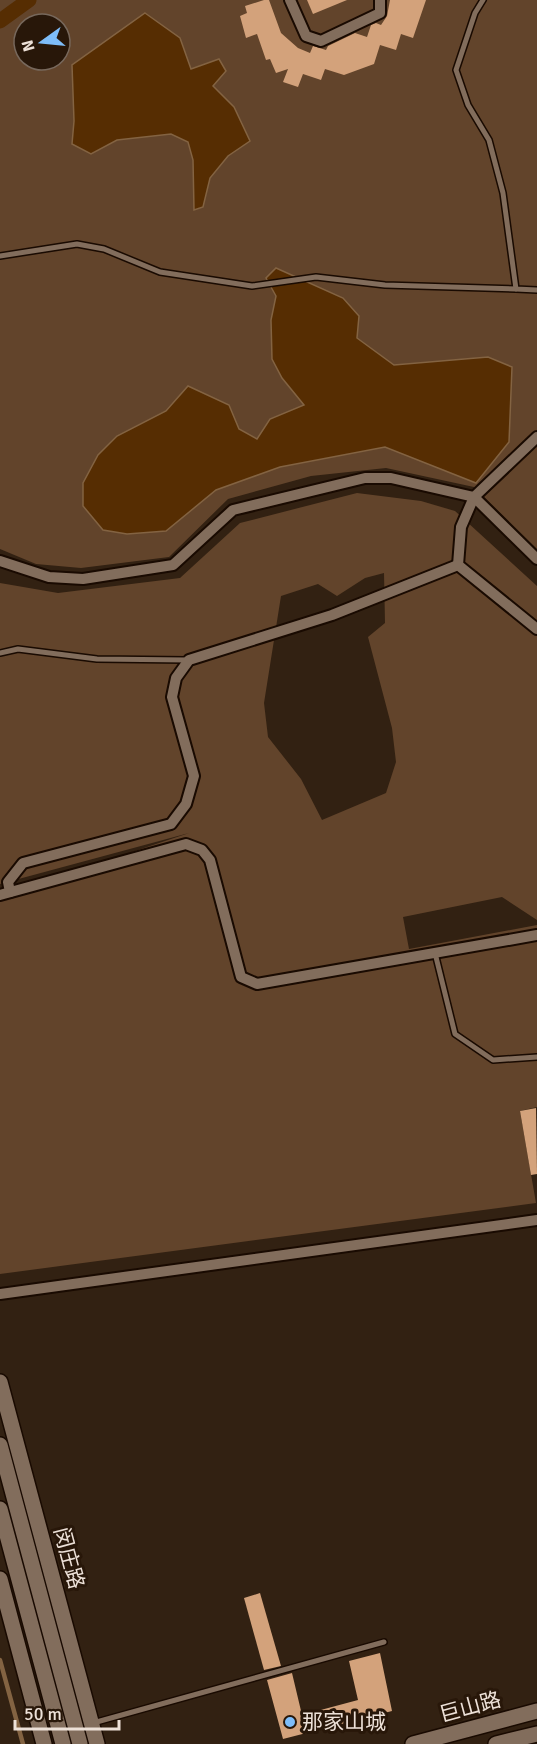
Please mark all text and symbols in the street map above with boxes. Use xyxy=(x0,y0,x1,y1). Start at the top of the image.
north arrow xyxy=(12,12,72,72)
text: N xyxy=(17,38,40,54)
street label: 闵庄路 xyxy=(48,1524,90,1592)
street label: 巨山路 xyxy=(436,1686,504,1728)
scale bar xyxy=(15,1693,118,1731)
text: 50 m xyxy=(24,1703,62,1725)
place label: 那家山城 xyxy=(302,1709,386,1735)
marker: 那家山城 xyxy=(283,1715,297,1729)

